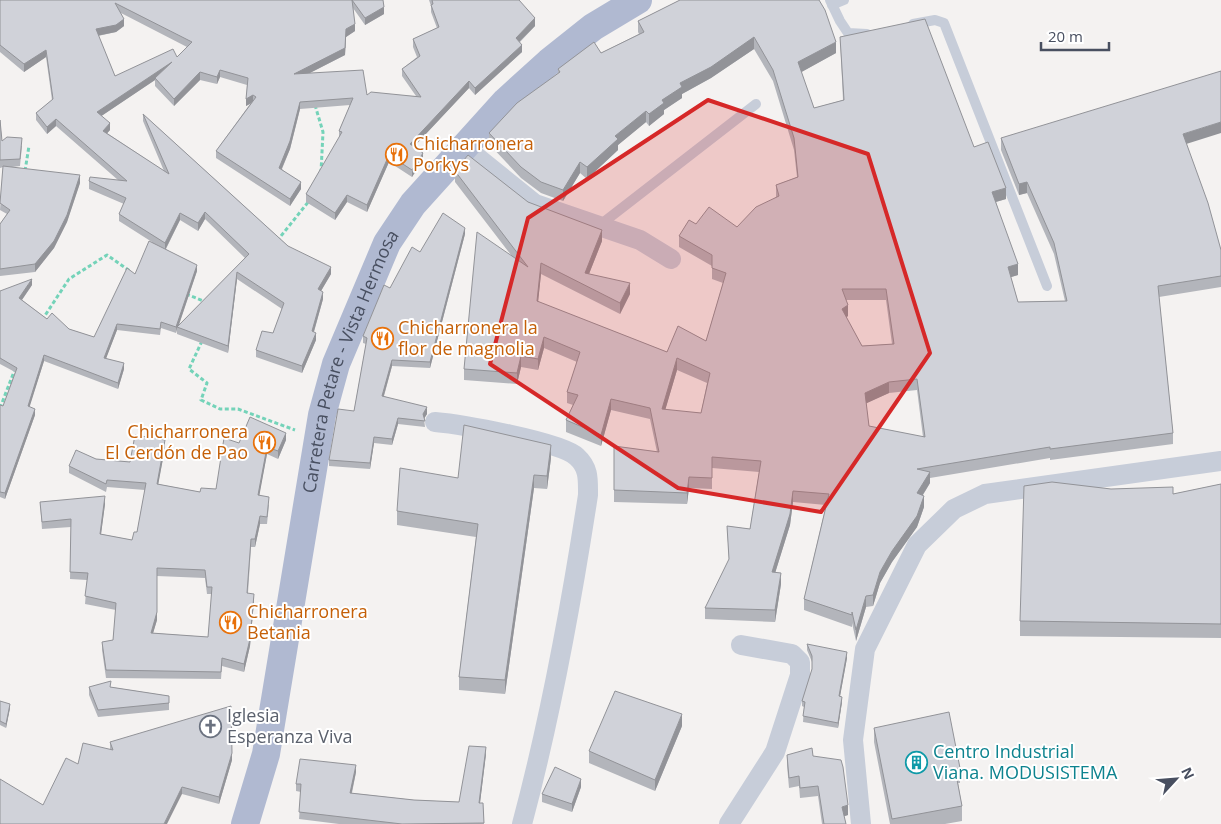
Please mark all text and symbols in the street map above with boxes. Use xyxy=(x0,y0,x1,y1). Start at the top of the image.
scale bar xyxy=(1041,20,1108,52)
text: 20 m xyxy=(1048,26,1083,46)
place label: Chicharronera Porkys xyxy=(413,131,534,176)
restaurant icon: Chicharronera Porkys xyxy=(385,142,409,166)
street label: Carretera Petare - Vista Hermosa xyxy=(296,225,404,495)
place label: Chicharronera la flor de magnolia xyxy=(398,315,538,360)
restaurant icon: Chicharronera la flor de magnolia xyxy=(370,326,394,350)
place label: Chicharronera El Cerdón de Pao xyxy=(105,419,248,464)
restaurant icon: Chicharronera El Cerdón de Pao xyxy=(252,430,276,454)
place label: Chicharronera Betania xyxy=(247,599,368,644)
restaurant icon: Chicharronera Betania xyxy=(219,610,243,634)
place label: Iglesia Esperanza Viva xyxy=(227,703,352,748)
church icon: Iglesia Esperanza Viva xyxy=(199,714,223,738)
place label: Centro Industrial Viana. MODUSISTEMA xyxy=(933,739,1118,784)
building icon: Centro Industrial Viana. MODUSISTEMA xyxy=(905,750,929,774)
north arrow xyxy=(1151,754,1201,804)
text: N xyxy=(1177,764,1199,782)

